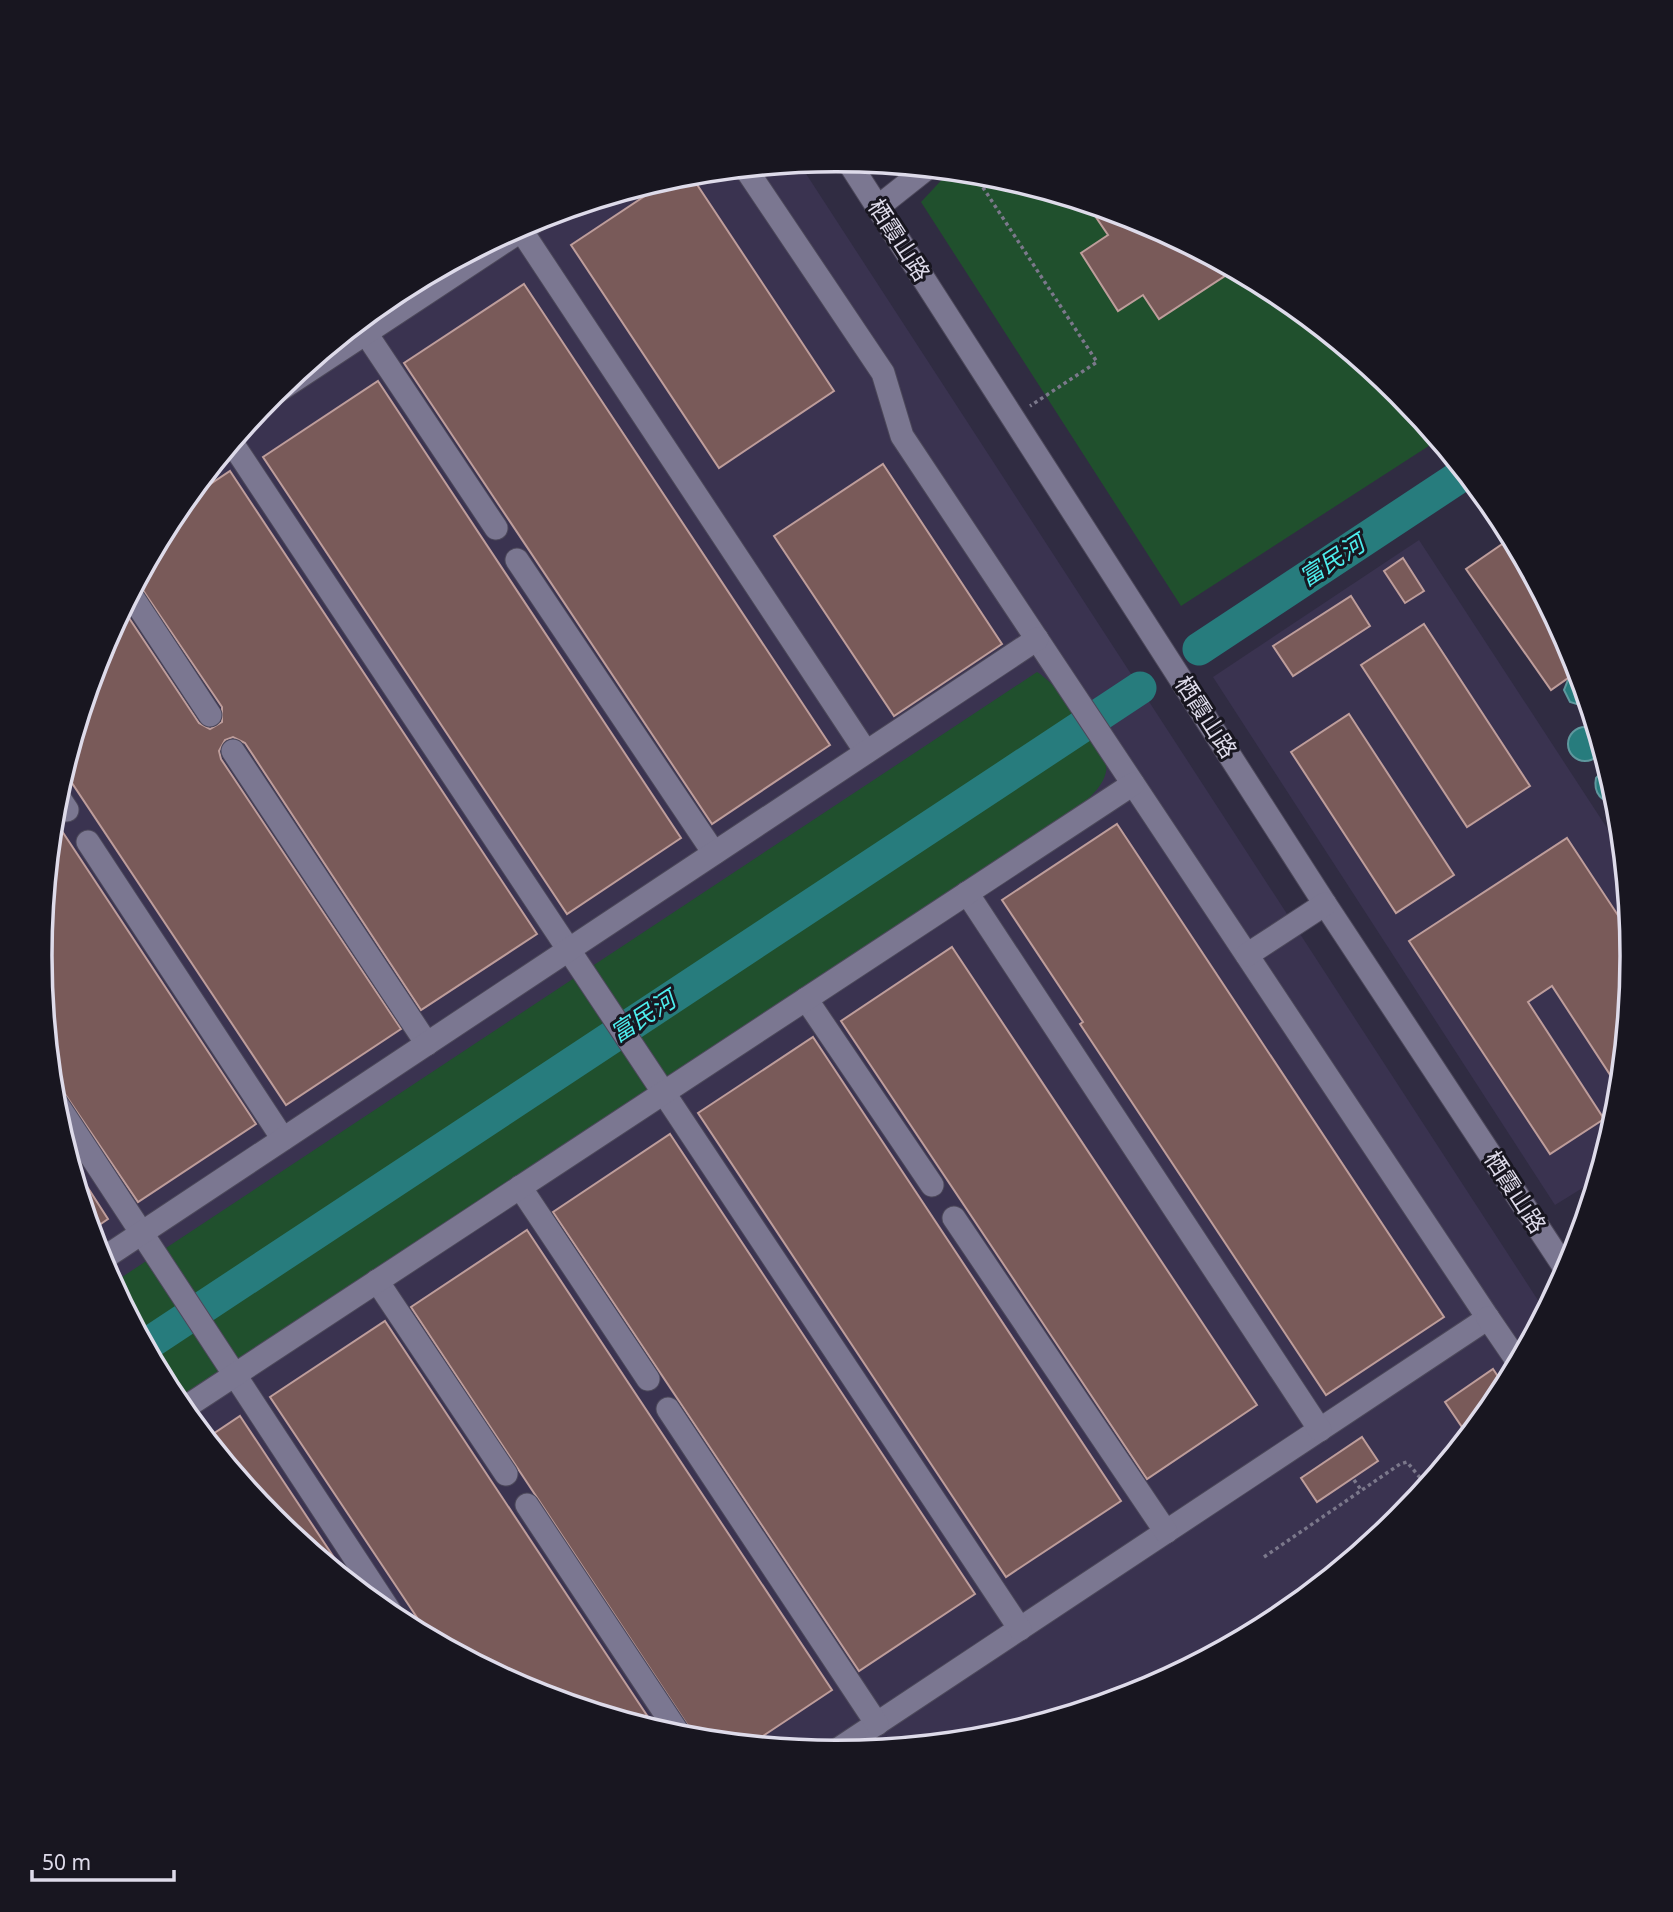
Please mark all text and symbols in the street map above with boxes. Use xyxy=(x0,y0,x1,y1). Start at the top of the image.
street label: 栖霞山路 xyxy=(861,192,938,287)
water label: 富民河 xyxy=(1292,524,1374,593)
street label: 栖霞山路 xyxy=(1168,669,1245,764)
water label: 富民河 xyxy=(603,980,685,1049)
street label: 栖霞山路 xyxy=(1477,1144,1554,1239)
scale bar xyxy=(32,1839,173,1883)
text: 50 m xyxy=(42,1848,91,1876)

